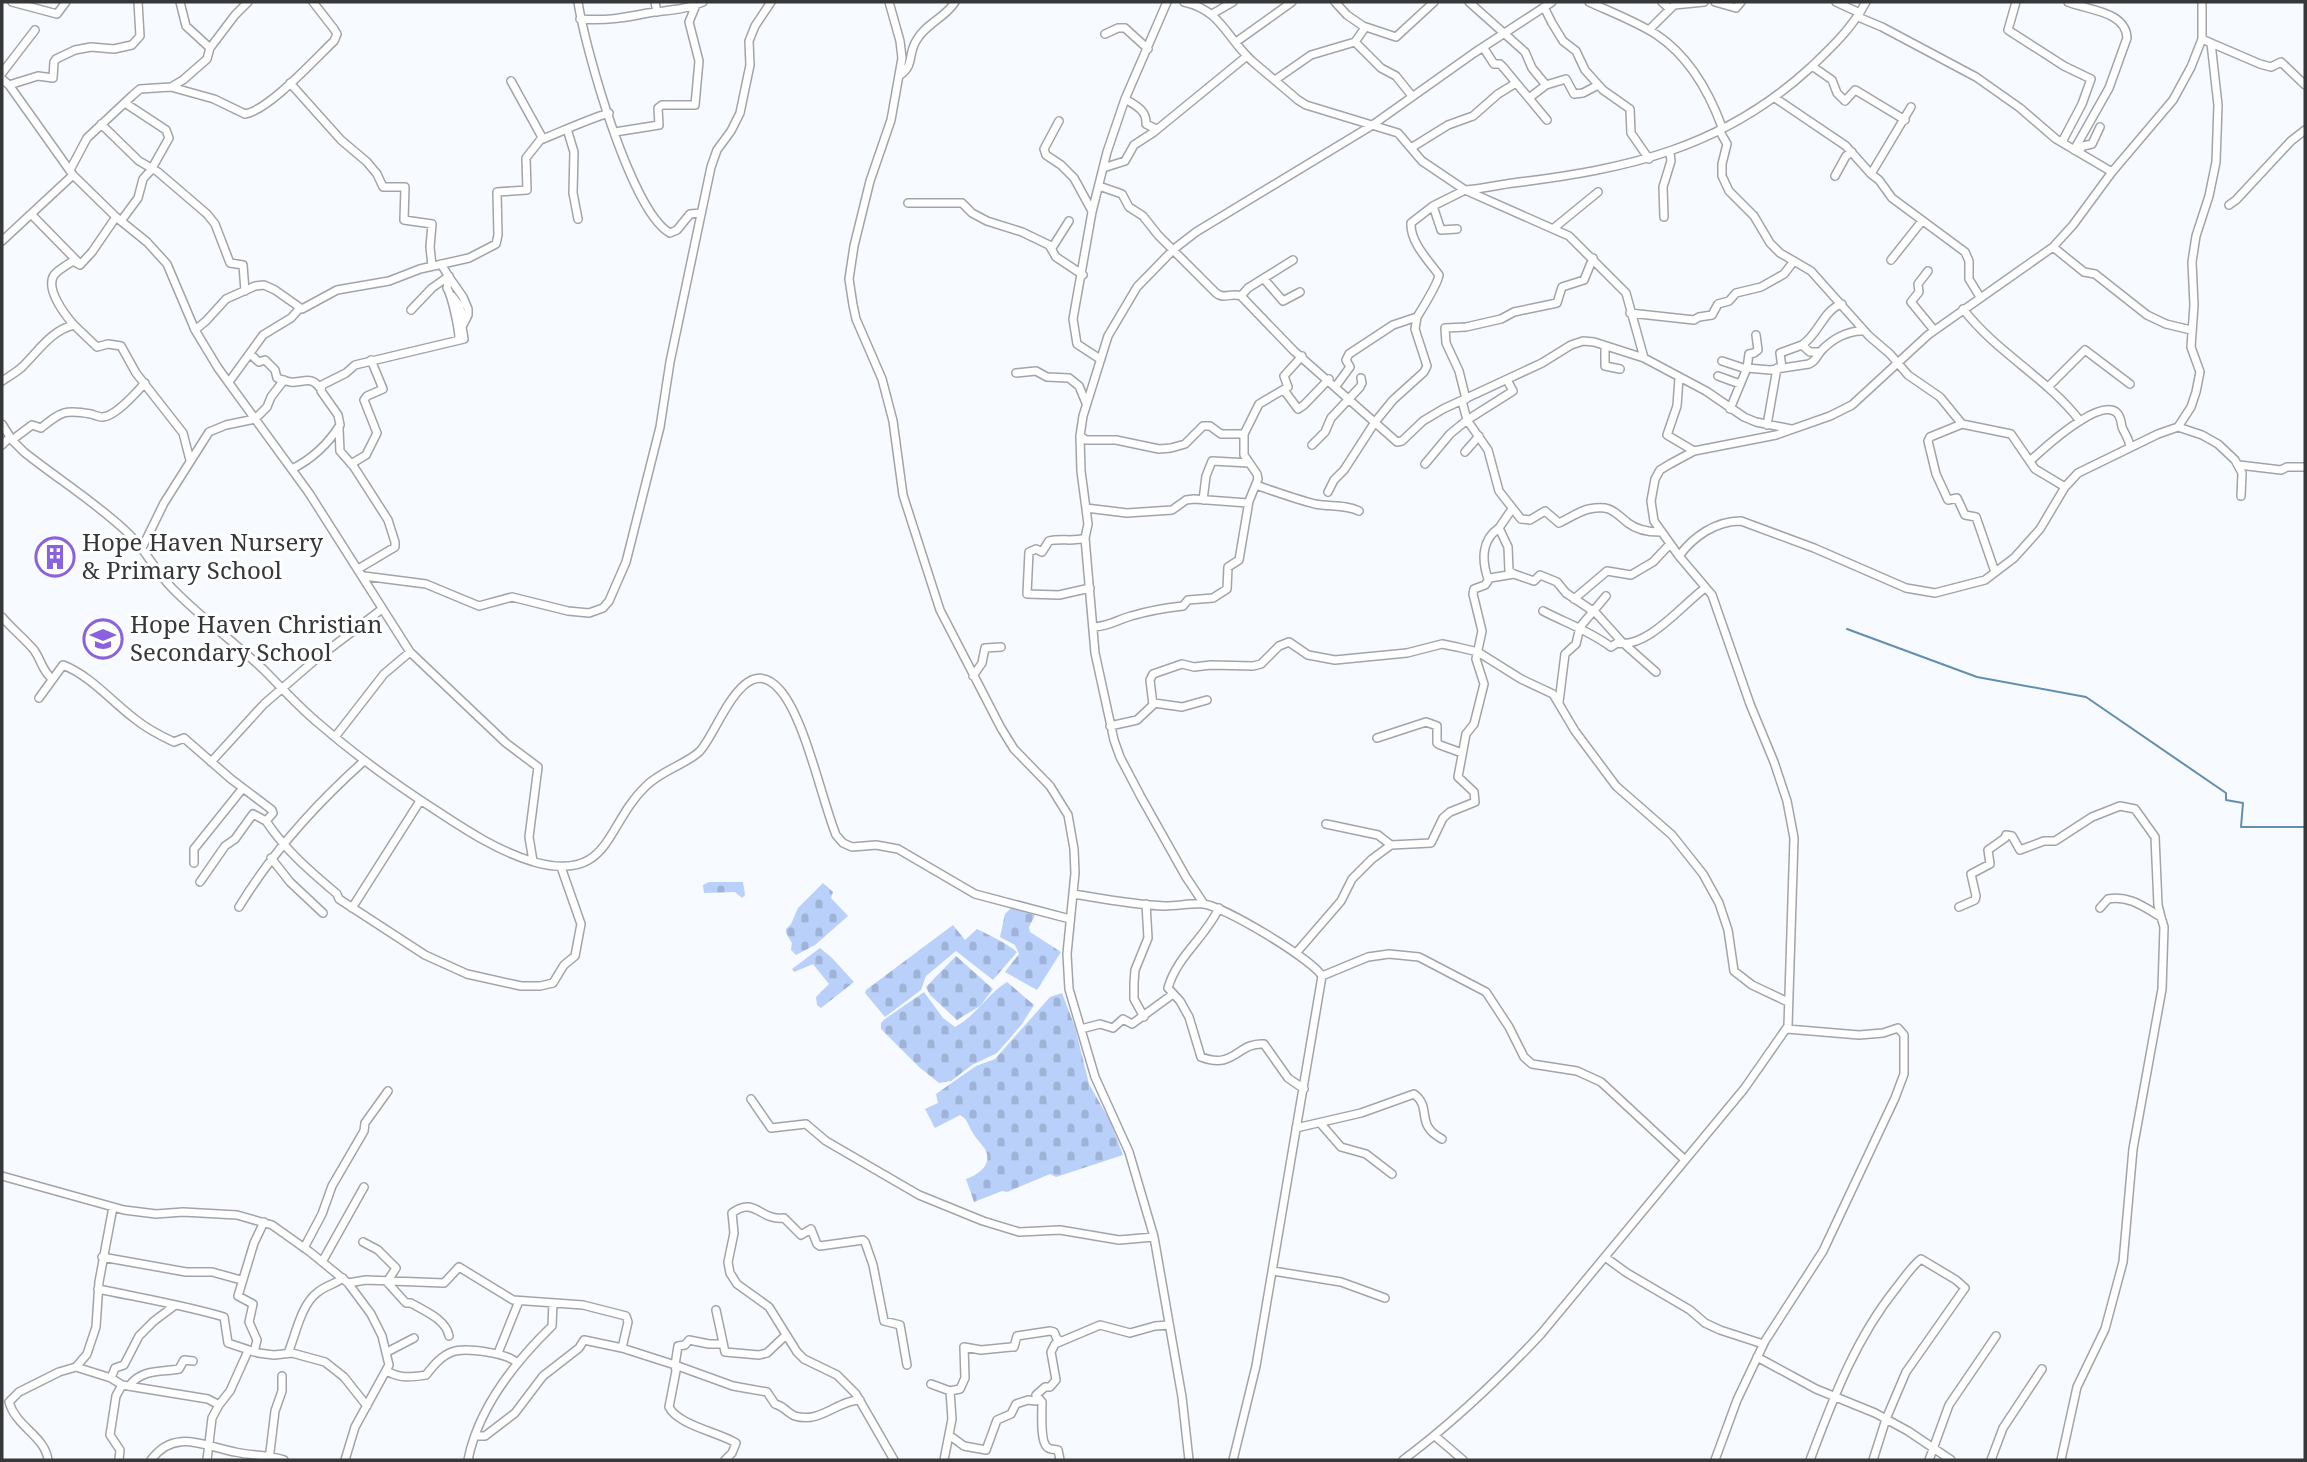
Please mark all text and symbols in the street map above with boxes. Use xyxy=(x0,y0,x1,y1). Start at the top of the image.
place label: Hope Haven Nursery & Primary School xyxy=(82,525,324,586)
building icon: Hope Haven Nursery & Primary School xyxy=(34,536,76,578)
place label: Hope Haven Christian Secondary School xyxy=(130,607,383,668)
school or university icon: Hope Haven Christian Secondary School xyxy=(82,618,124,660)

